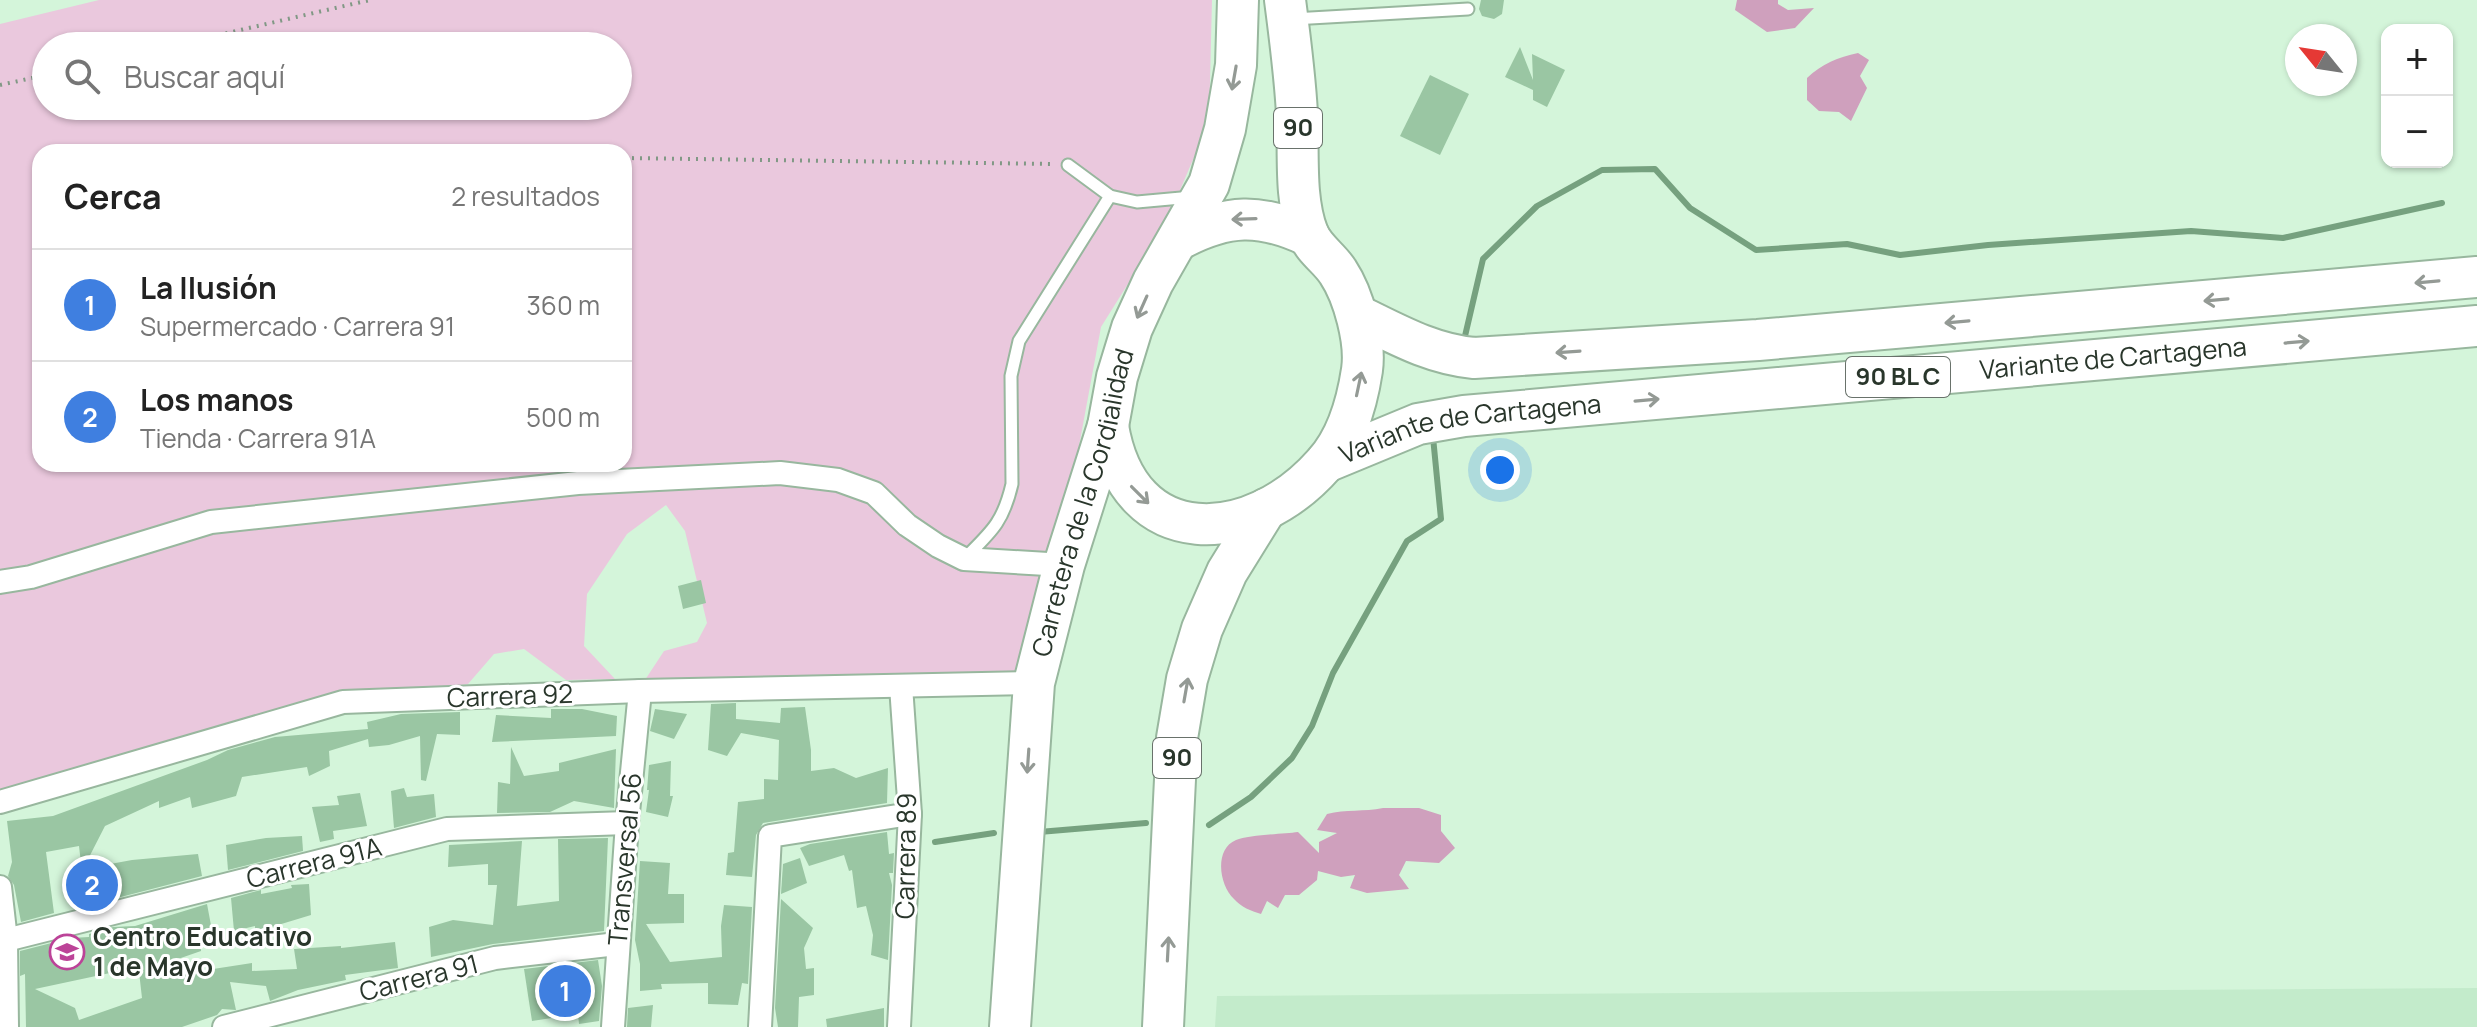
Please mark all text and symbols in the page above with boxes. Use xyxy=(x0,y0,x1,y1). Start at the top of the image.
north arrow xyxy=(2285,24,2357,96)
map controls xyxy=(2381,24,2453,168)
button: + xyxy=(2381,24,2453,96)
search box xyxy=(32,32,632,120)
icon: search xyxy=(60,54,104,98)
text: Buscar aquí xyxy=(124,56,285,97)
one-way arrow xyxy=(1225,65,1240,90)
button: − xyxy=(2381,96,2453,168)
road number: 90 xyxy=(1274,108,1322,148)
text: Cerca xyxy=(64,173,162,219)
text: 2 resultados xyxy=(451,178,600,214)
one-way arrow xyxy=(1231,212,1258,227)
text: La Ilusión xyxy=(140,267,277,308)
one-way arrow xyxy=(2414,274,2441,289)
text: 1 xyxy=(84,287,96,323)
text: 360 m xyxy=(526,287,600,323)
one-way arrow xyxy=(2203,293,2230,308)
one-way arrow xyxy=(1134,295,1149,319)
text: Supermercado · Carrera 91 xyxy=(140,308,455,344)
one-way arrow xyxy=(1944,315,1971,330)
street label: Variante de Cartagena xyxy=(1978,328,2248,387)
one-way arrow xyxy=(2283,334,2310,349)
street label: Carretera de la Cordialidad xyxy=(1022,344,1142,660)
one-way arrow xyxy=(1555,345,1582,360)
road number: 90 BL C xyxy=(1846,357,1950,397)
one-way arrow xyxy=(1352,372,1367,397)
text: Los manos xyxy=(140,379,294,420)
street label: Variante de Cartagena xyxy=(1334,385,1603,472)
one-way arrow xyxy=(1633,392,1660,407)
text: 2 xyxy=(82,399,98,435)
text: 500 m xyxy=(526,399,600,435)
text: Tienda · Carrera 91A xyxy=(140,420,376,456)
your location xyxy=(1480,450,1520,490)
one-way arrow xyxy=(1130,485,1149,505)
street label: Carrera 92 xyxy=(446,675,574,715)
one-way arrow xyxy=(1179,678,1194,703)
road number: 90 xyxy=(1153,738,1201,778)
one-way arrow xyxy=(1020,747,1035,774)
street label: Transversal 56 xyxy=(599,771,649,947)
street label: Carrera 89 xyxy=(886,792,924,920)
street label: Carrera 91A xyxy=(242,828,385,896)
pin: 2 xyxy=(66,855,118,915)
place label: Centro Educativo 1 de Mayo xyxy=(93,918,312,984)
school or university icon: Centro Educativo 1 de Mayo xyxy=(48,933,86,971)
one-way arrow xyxy=(1160,936,1175,963)
street label: Carrera 91 xyxy=(355,945,482,1009)
pin: 1 xyxy=(539,961,591,1021)

